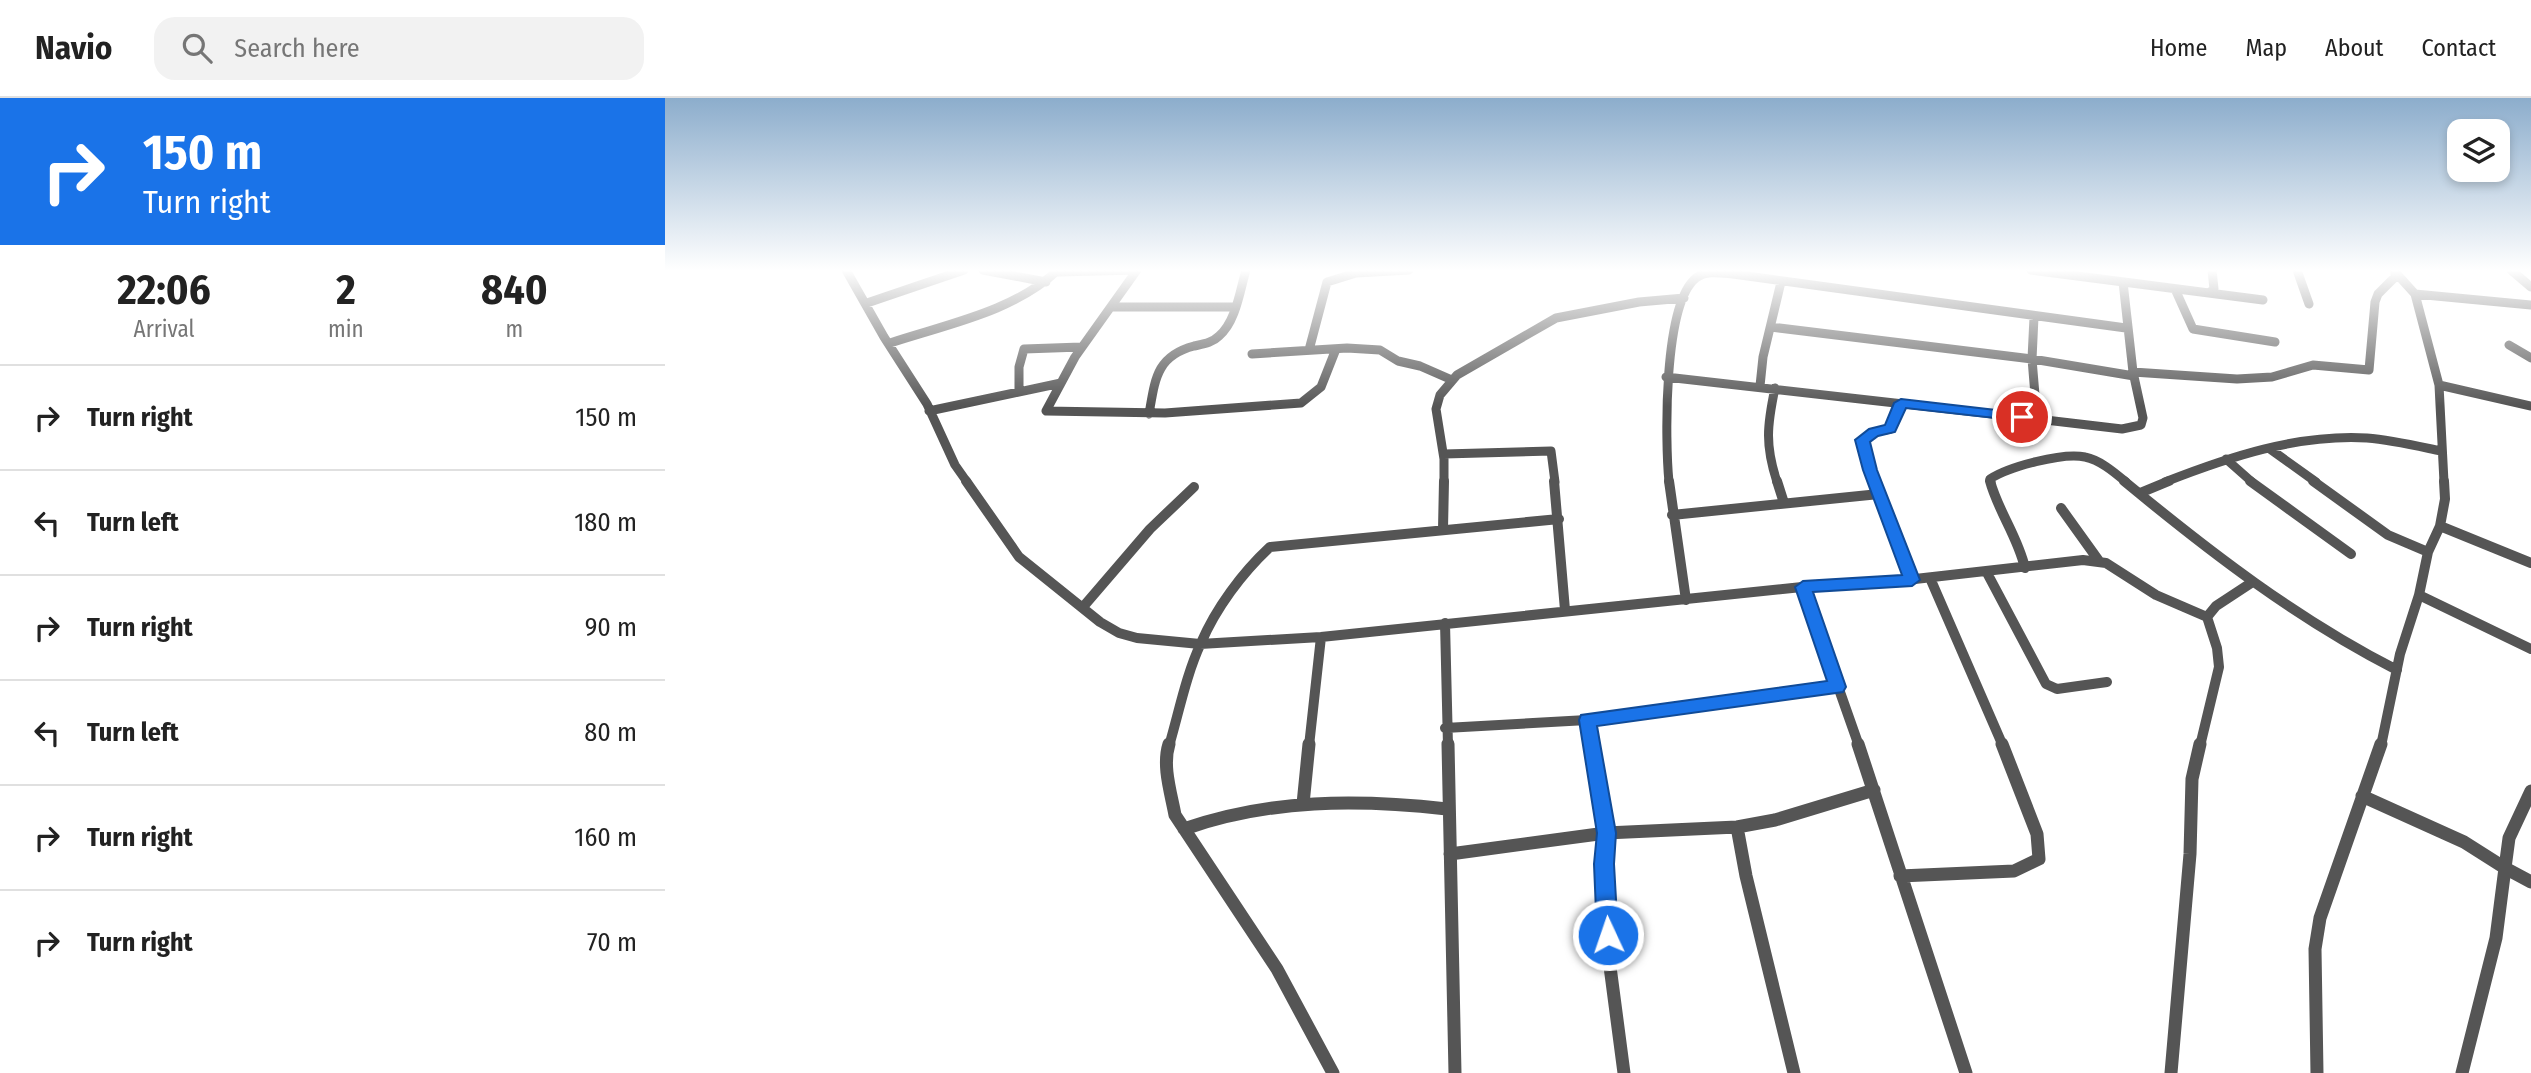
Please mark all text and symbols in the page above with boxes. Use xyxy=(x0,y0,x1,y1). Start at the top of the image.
search box xyxy=(154,17,644,80)
text: Navio xyxy=(35,28,112,68)
icon: search xyxy=(178,29,216,67)
text: Search here xyxy=(234,33,360,64)
text: Home xyxy=(2150,34,2207,62)
text: Map xyxy=(2245,34,2287,62)
text: About xyxy=(2325,34,2383,62)
text: Contact xyxy=(2421,34,2496,62)
map controls xyxy=(2447,119,2510,182)
button: layers xyxy=(2447,119,2510,182)
text: 150 m xyxy=(143,123,262,182)
icon: right xyxy=(28,126,119,217)
text: Turn right xyxy=(143,183,270,221)
text: 22:06 xyxy=(117,265,211,315)
text: 2 xyxy=(336,265,356,315)
text: 840 xyxy=(481,265,548,315)
text: Arrival xyxy=(134,315,195,343)
text: min xyxy=(328,315,364,343)
text: m xyxy=(505,315,523,343)
pin xyxy=(1992,387,2052,447)
icon: arrive xyxy=(2003,398,2041,436)
icon: right xyxy=(28,399,66,437)
text: Turn right xyxy=(87,402,193,433)
text: 150 m xyxy=(575,402,637,433)
icon: left xyxy=(28,504,66,542)
text: Turn left xyxy=(87,507,179,538)
text: 180 m xyxy=(574,507,637,538)
icon: right xyxy=(28,609,66,647)
text: Turn right xyxy=(87,612,193,643)
text: 90 m xyxy=(585,612,637,643)
icon: left xyxy=(28,714,66,752)
text: Turn left xyxy=(87,717,179,748)
text: 80 m xyxy=(584,717,637,748)
icon: right xyxy=(28,819,66,857)
text: Turn right xyxy=(87,822,193,853)
text: 160 m xyxy=(574,822,637,853)
position arrow xyxy=(1571,898,1645,972)
icon: right xyxy=(28,924,66,962)
text: Turn right xyxy=(87,927,193,958)
text: 70 m xyxy=(587,927,637,958)

